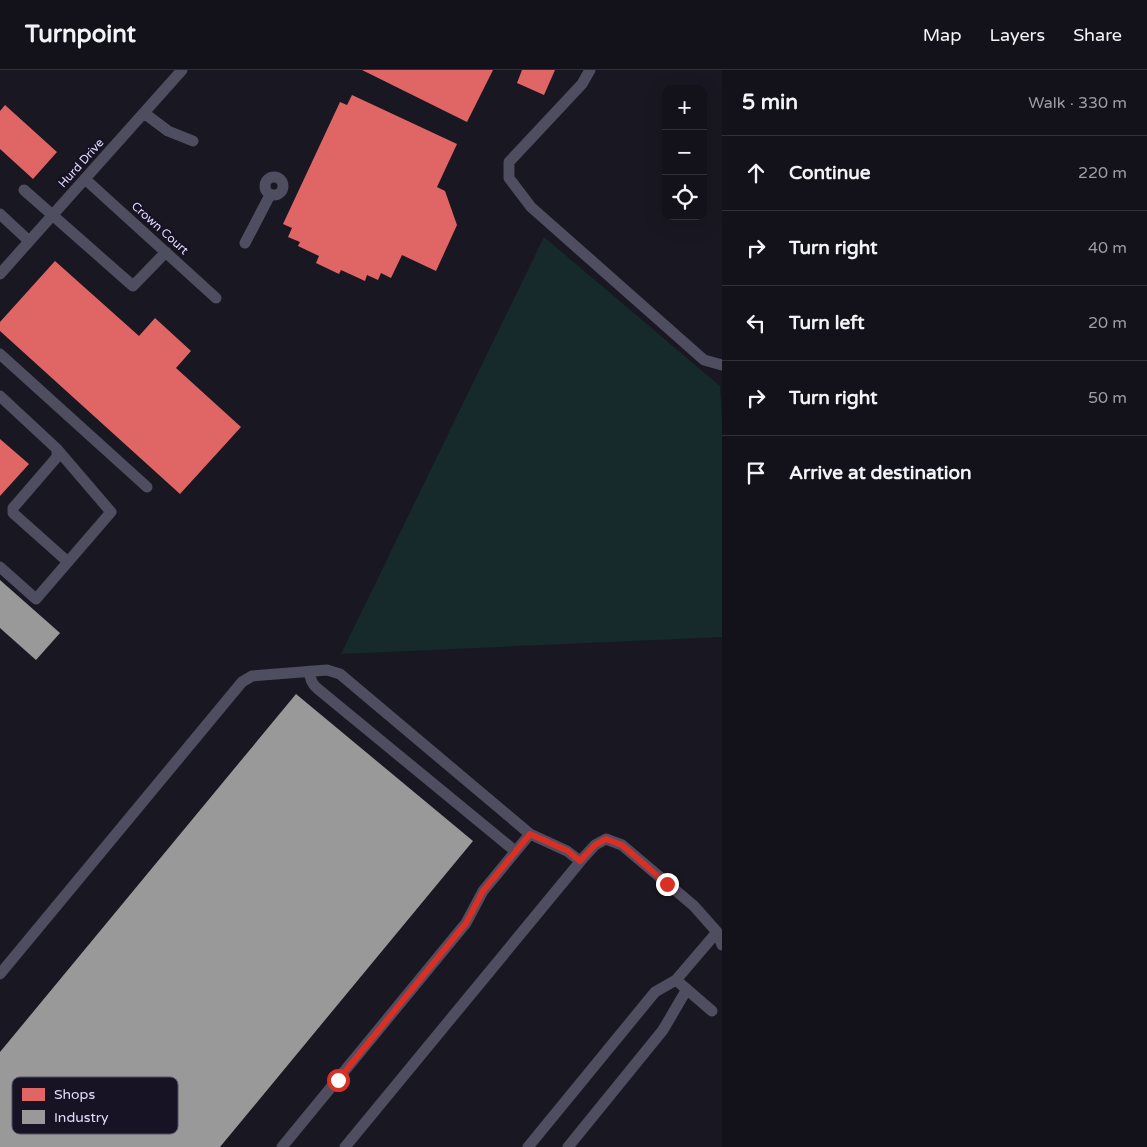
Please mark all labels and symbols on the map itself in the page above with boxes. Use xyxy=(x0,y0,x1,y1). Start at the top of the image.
street label: Hurd Drive xyxy=(55,136,107,190)
street label: Crown Court xyxy=(129,199,192,257)
route end xyxy=(656,873,679,896)
route start xyxy=(327,1069,350,1092)
legend xyxy=(12,1077,178,1134)
text: Shops xyxy=(54,1086,95,1103)
text: Industry xyxy=(54,1109,109,1126)

